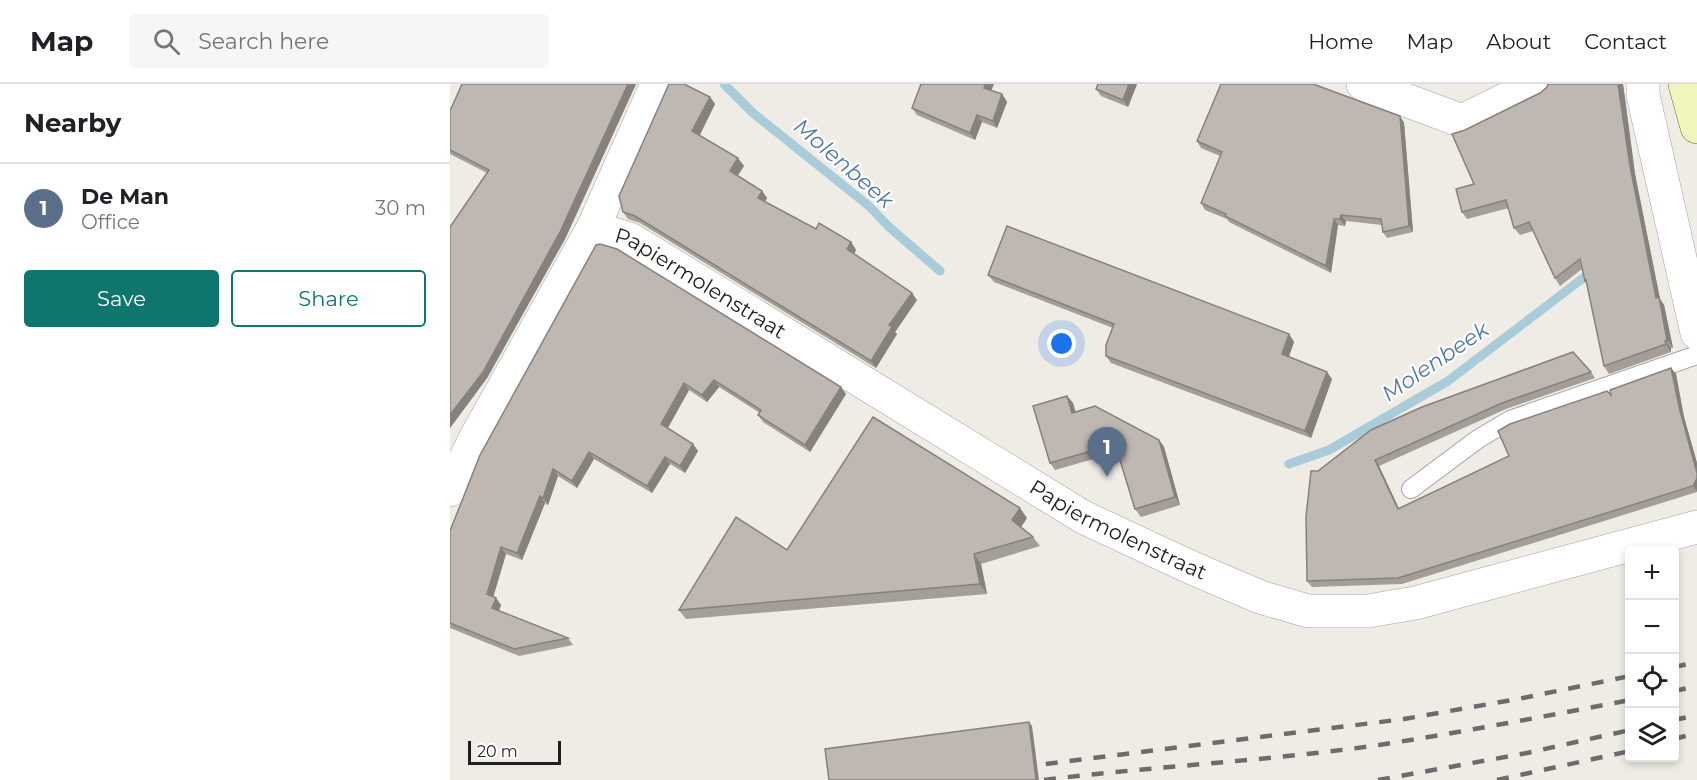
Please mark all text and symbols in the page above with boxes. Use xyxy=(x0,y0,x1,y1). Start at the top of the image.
search box xyxy=(129,14,549,68)
text: Map xyxy=(30,24,93,58)
icon: search xyxy=(150,25,183,58)
text: Search here xyxy=(198,28,329,55)
text: Home xyxy=(1308,29,1373,54)
text: Map xyxy=(1406,29,1453,54)
text: About xyxy=(1486,29,1551,54)
text: Contact xyxy=(1584,29,1667,54)
text: Nearby xyxy=(24,107,121,139)
water label: Molenbeek xyxy=(788,113,900,215)
text: De Man xyxy=(81,183,169,210)
text: 1 xyxy=(40,196,47,220)
text: 30 m xyxy=(375,196,426,220)
text: Office xyxy=(81,210,140,234)
street label: Papiermolenstraat xyxy=(612,222,791,344)
button: Save xyxy=(24,270,219,327)
button: Share xyxy=(231,270,426,327)
water label: Molenbeek xyxy=(1377,315,1495,407)
your location xyxy=(1047,329,1076,358)
pin: 1 xyxy=(1088,428,1126,477)
street label: Papiermolenstraat xyxy=(1025,474,1211,585)
map controls xyxy=(1625,546,1679,762)
button: + xyxy=(1625,546,1679,600)
button: − xyxy=(1625,600,1679,654)
button: locate xyxy=(1625,654,1679,708)
button: layers xyxy=(1625,708,1679,762)
scale bar xyxy=(468,738,561,766)
text: 20 m xyxy=(477,742,518,761)

